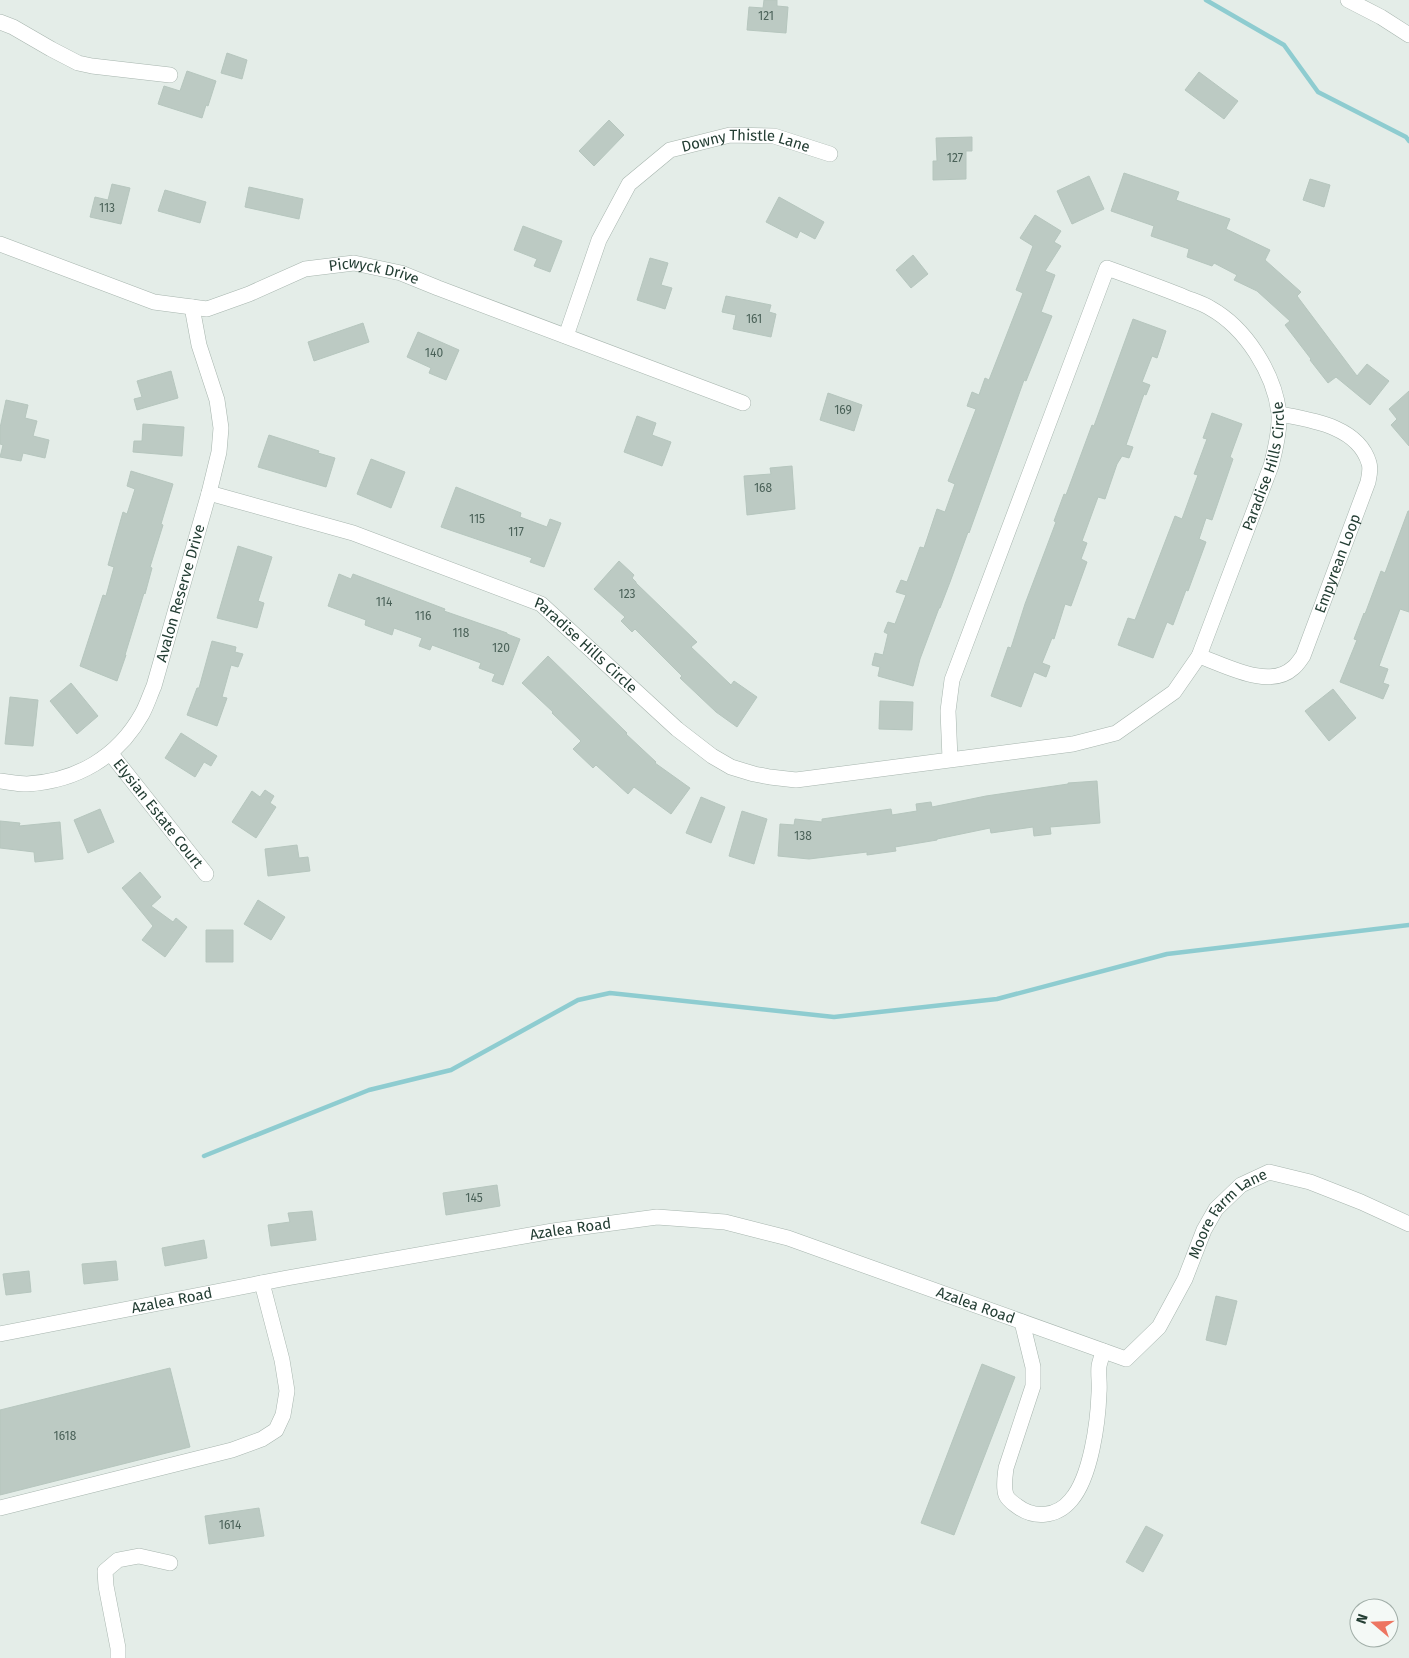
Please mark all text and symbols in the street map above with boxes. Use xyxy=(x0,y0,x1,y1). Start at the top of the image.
house number: 121 xyxy=(758,9,774,23)
street label: Downy Thistle Lane xyxy=(679,126,812,156)
house number: 127 xyxy=(947,151,963,165)
house number: 113 xyxy=(99,201,115,215)
street label: Picwyck Drive xyxy=(328,253,422,288)
house number: 161 xyxy=(746,312,762,326)
house number: 140 xyxy=(425,346,443,360)
street label: Paradise Hills Circle xyxy=(1238,400,1288,533)
house number: 169 xyxy=(834,403,852,417)
house number: 168 xyxy=(754,481,772,495)
street label: Empyrean Loop xyxy=(1311,511,1364,616)
house number: 115 xyxy=(469,512,485,526)
street label: Avalon Reserve Drive xyxy=(152,522,209,664)
house number: 117 xyxy=(508,525,524,539)
house number: 123 xyxy=(618,587,636,601)
street label: Paradise Hills Circle xyxy=(532,593,641,697)
house number: 114 xyxy=(376,595,393,609)
house number: 116 xyxy=(415,609,431,623)
house number: 118 xyxy=(453,626,470,640)
house number: 120 xyxy=(492,641,510,655)
street label: Elysian Estate Court xyxy=(109,755,207,872)
house number: 138 xyxy=(794,829,812,843)
street label: Moore Farm Lane xyxy=(1185,1165,1270,1261)
house number: 145 xyxy=(465,1191,483,1205)
street label: Azalea Road xyxy=(528,1214,612,1244)
street label: Azalea Road xyxy=(934,1283,1017,1328)
street label: Azalea Road xyxy=(130,1284,214,1317)
house number: 1618 xyxy=(54,1429,77,1443)
house number: 1614 xyxy=(219,1518,242,1532)
north arrow xyxy=(1349,1598,1399,1648)
text: N xyxy=(1353,1612,1372,1626)

